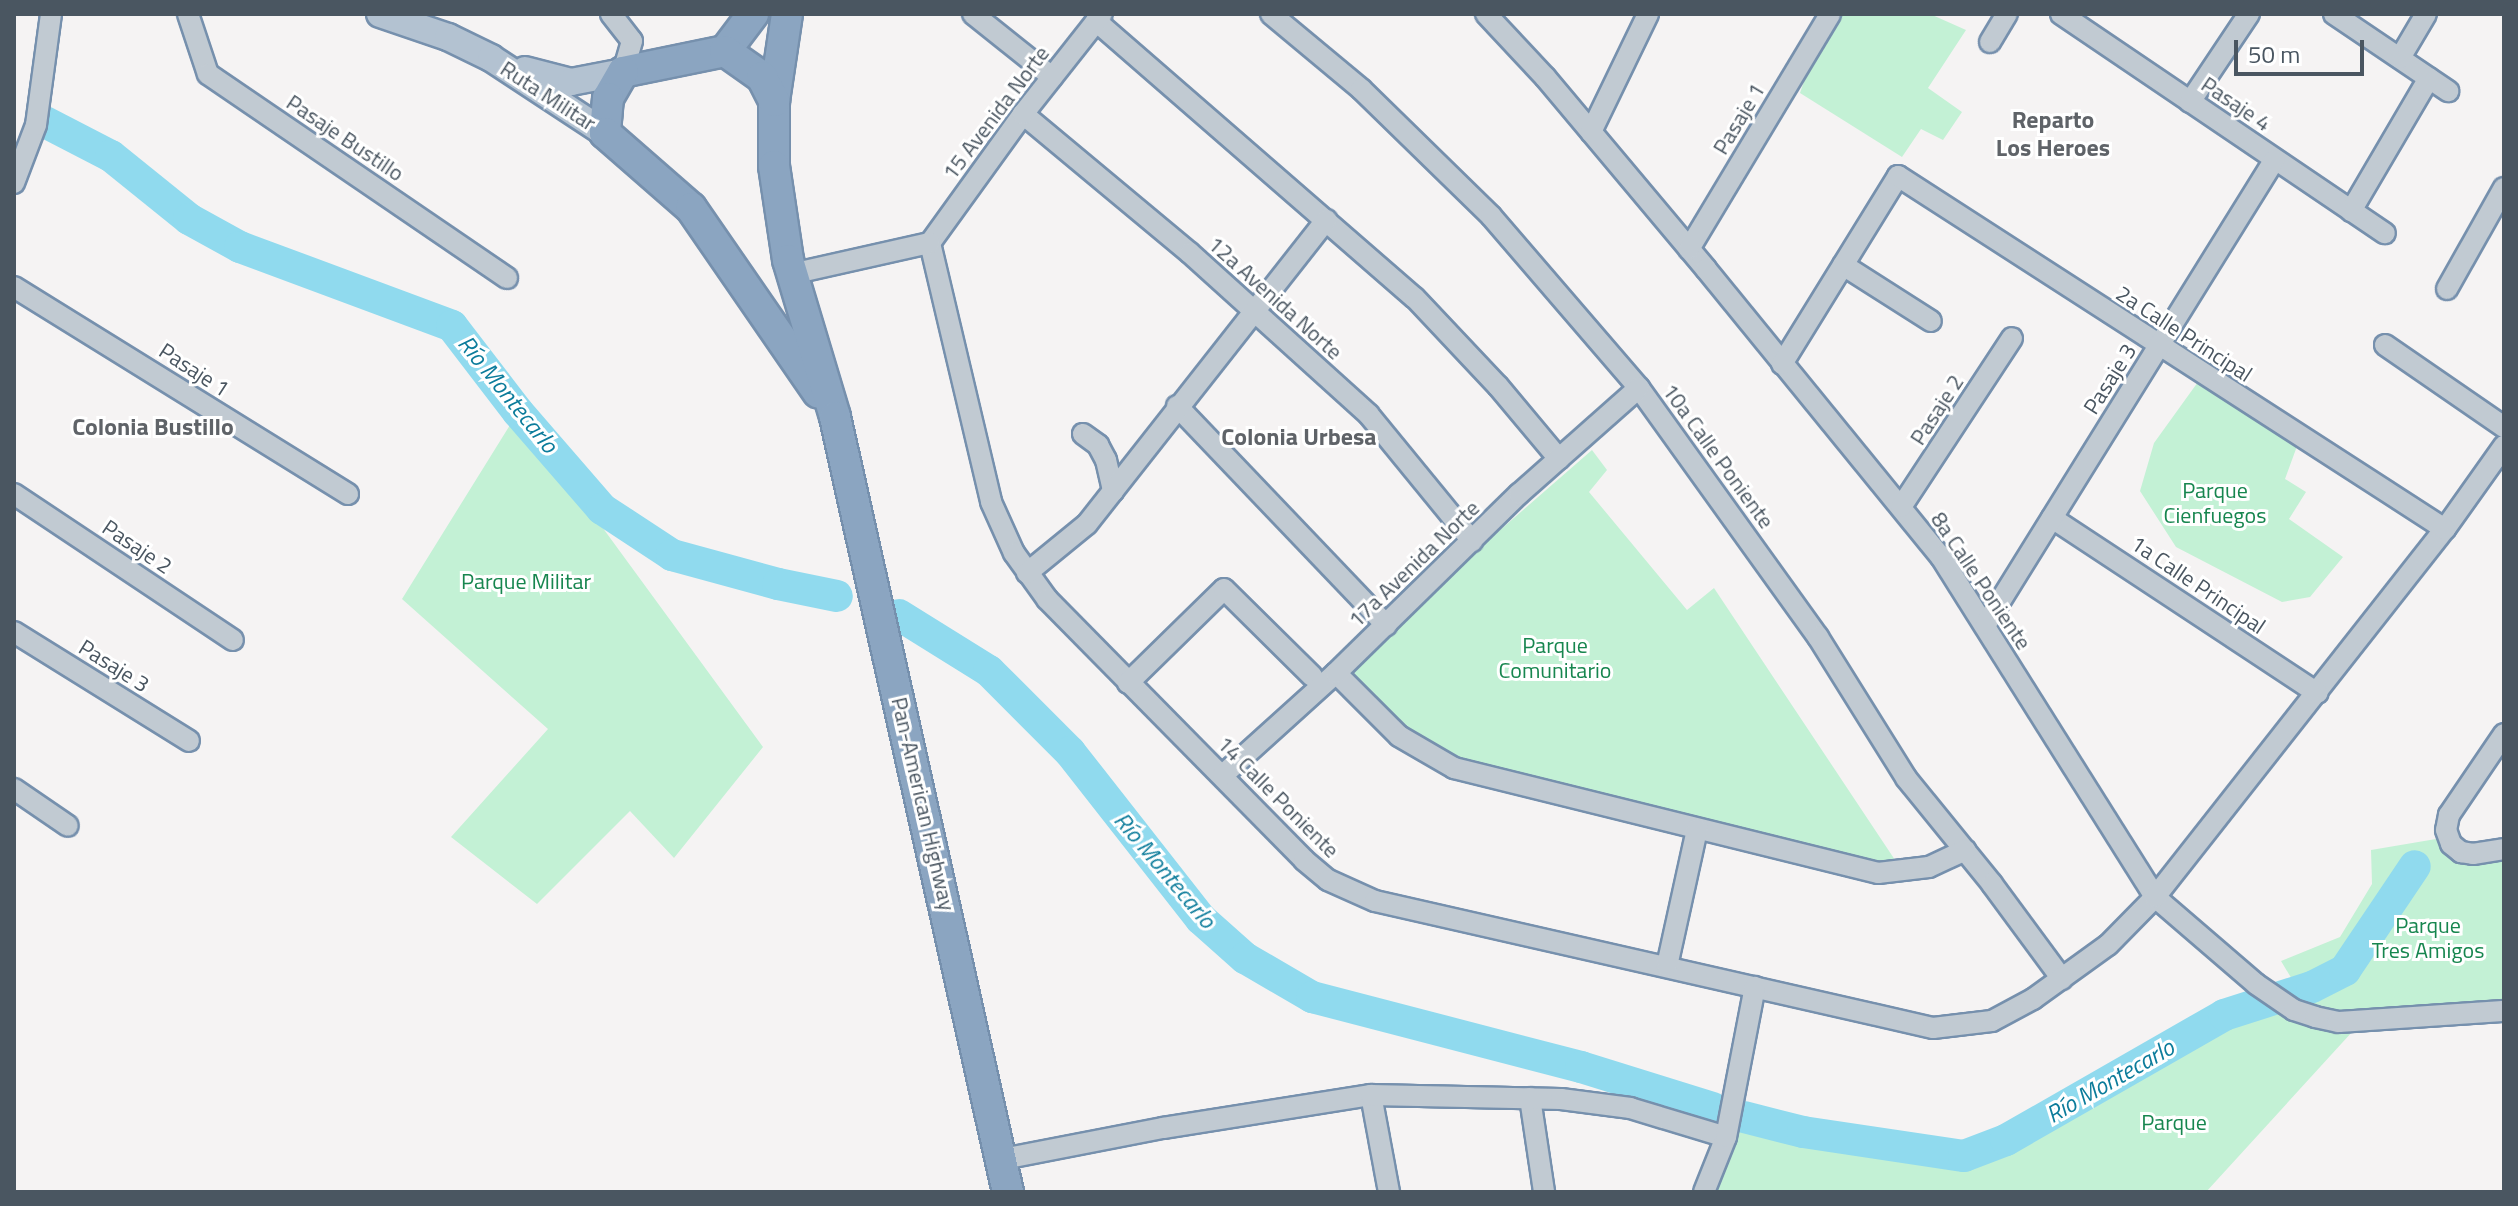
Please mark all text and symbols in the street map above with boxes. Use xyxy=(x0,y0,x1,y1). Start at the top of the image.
scale bar xyxy=(2238,24,2368,74)
text: 50 m xyxy=(2248,36,2300,72)
street label: 15 Avenida Norte xyxy=(937,41,1055,185)
street label: Ruta Militar xyxy=(495,55,601,137)
street label: Pasaje 4 xyxy=(2196,71,2276,137)
street label: Pasaje 1 xyxy=(1708,79,1770,159)
street label: Pasaje Bustillo xyxy=(281,89,409,187)
district label: Reparto Los Heroes xyxy=(1996,106,2110,162)
street label: 12a Avenida Norte xyxy=(1202,231,1348,365)
street label: 2a Calle Principal xyxy=(2111,280,2257,388)
water label: Río Montecarlo xyxy=(452,329,564,459)
street label: Pasaje 1 xyxy=(154,338,234,402)
street label: Pasaje 3 xyxy=(2078,339,2142,419)
street label: Pasaje 2 xyxy=(1905,370,1969,450)
street label: 10a Calle Poniente xyxy=(1657,378,1779,534)
district label: Colonia Bustillo xyxy=(72,413,234,441)
district label: Colonia Urbesa xyxy=(1221,423,1377,451)
park label: Parque Cienfuegos xyxy=(2164,477,2266,528)
street label: 17a Avenida Norte xyxy=(1343,495,1485,633)
street label: 8a Calle Poniente xyxy=(1925,507,2037,655)
street label: Pasaje 2 xyxy=(97,514,177,580)
street label: 1a Calle Principal xyxy=(2126,530,2270,640)
park label: Parque Militar xyxy=(461,569,591,595)
park label: Parque Comunitario xyxy=(1499,632,1611,684)
street label: Pasaje 3 xyxy=(74,634,154,698)
street label: Pan-American Highway xyxy=(886,695,960,913)
street label: 14 Calle Poniente xyxy=(1212,731,1344,863)
water label: Río Montecarlo xyxy=(1108,806,1222,934)
park label: Parque Tres Amigos xyxy=(2372,912,2484,964)
water label: Río Montecarlo xyxy=(2041,1033,2179,1129)
park label: Parque xyxy=(2141,1110,2207,1136)

